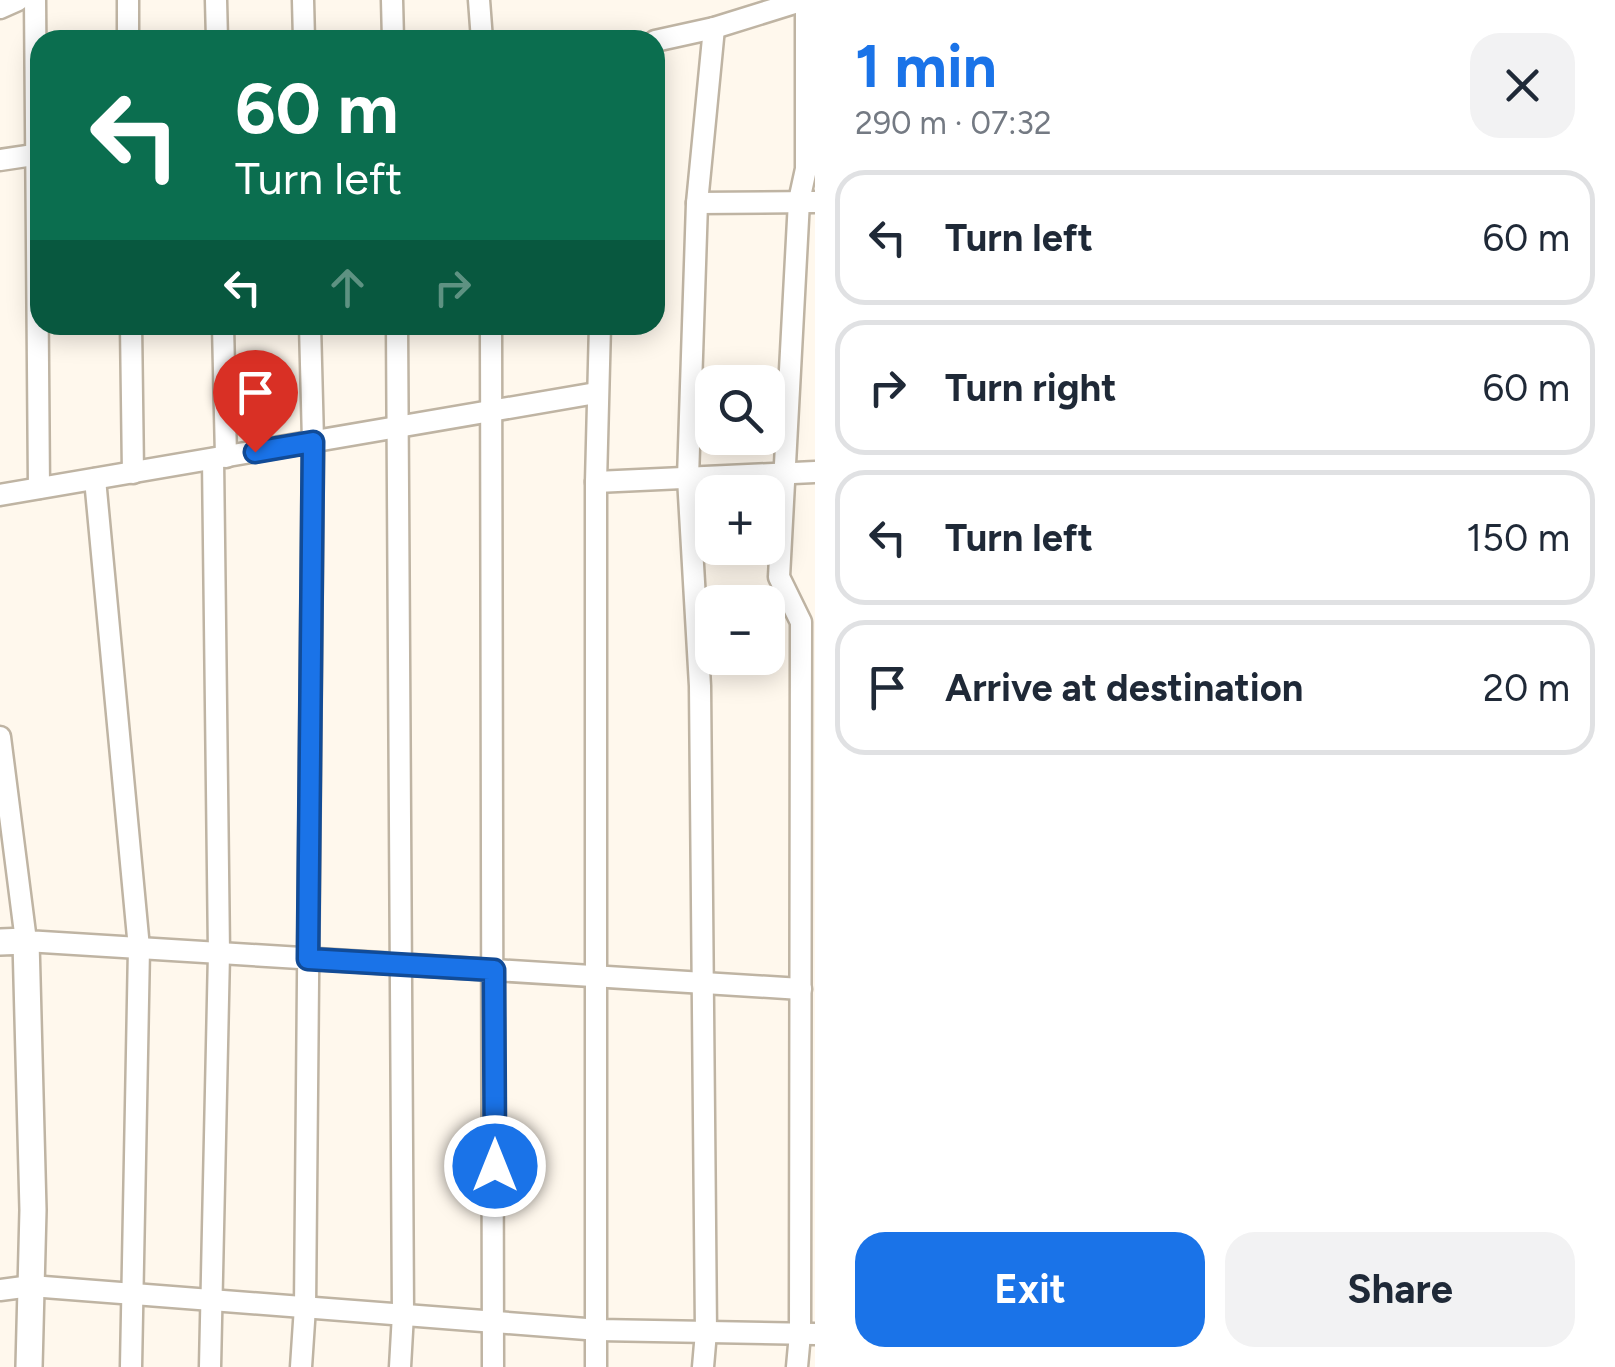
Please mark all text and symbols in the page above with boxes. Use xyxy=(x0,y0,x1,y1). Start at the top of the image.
text: 1 min xyxy=(855,30,997,102)
button: close xyxy=(1470,33,1575,138)
text: 60 m xyxy=(235,66,399,151)
icon: left xyxy=(70,70,200,200)
text: 290 m · 07:32 xyxy=(855,104,1052,142)
text: Turn left xyxy=(235,151,402,205)
icon: left xyxy=(860,210,915,265)
text: Turn left xyxy=(945,215,1093,261)
text: 60 m xyxy=(1482,215,1570,261)
icon: left xyxy=(215,260,270,315)
icon: ahead xyxy=(320,260,375,315)
icon: right xyxy=(425,260,480,315)
pin xyxy=(213,350,298,453)
icon: right xyxy=(860,360,915,415)
icon: arrive xyxy=(228,365,283,420)
map controls xyxy=(695,365,785,675)
button: search xyxy=(695,365,785,455)
text: Turn right xyxy=(945,365,1117,411)
text: 60 m xyxy=(1482,365,1570,411)
button: + xyxy=(695,475,785,565)
icon: left xyxy=(860,510,915,565)
text: Turn left xyxy=(945,515,1093,561)
text: 150 m xyxy=(1466,515,1570,561)
button: − xyxy=(695,585,785,675)
icon: arrive xyxy=(860,660,915,715)
text: Arrive at destination xyxy=(945,665,1303,711)
text: 20 m xyxy=(1483,665,1570,711)
position arrow xyxy=(443,1114,547,1218)
button: Exit xyxy=(855,1232,1205,1347)
button: Share xyxy=(1225,1232,1575,1347)

